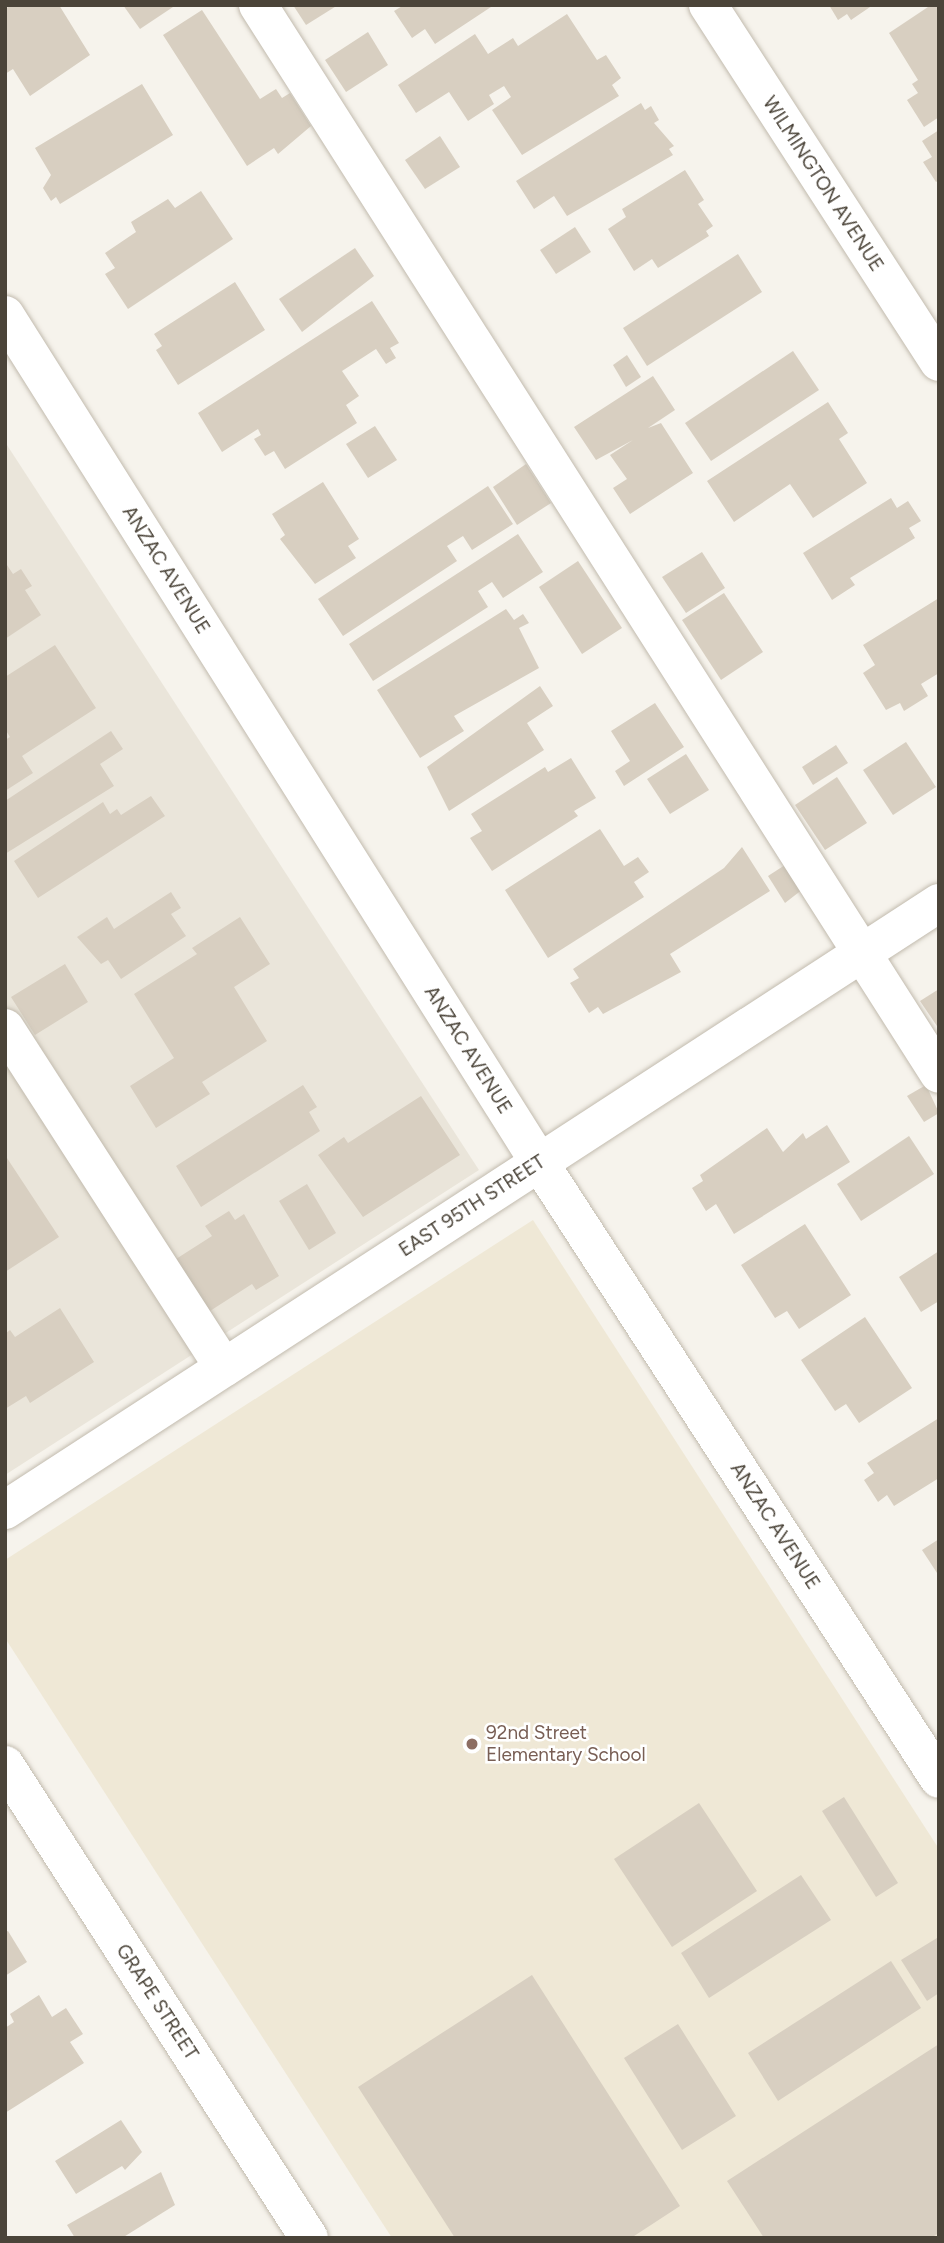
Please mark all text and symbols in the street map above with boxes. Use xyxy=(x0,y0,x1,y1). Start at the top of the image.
street label: WILMINGTON AVENUE xyxy=(758,92,888,276)
street label: ANZAC AVENUE xyxy=(118,502,214,638)
street label: ANZAC AVENUE xyxy=(420,982,516,1118)
street label: EAST 95TH STREET xyxy=(395,1150,549,1262)
street label: ANZAC AVENUE xyxy=(726,1458,824,1594)
place label: 92nd Street Elementary School xyxy=(486,1722,646,1766)
marker: 92nd Street Elementary School xyxy=(464,1736,480,1752)
street label: GRAPE STREET xyxy=(111,1940,203,2064)

